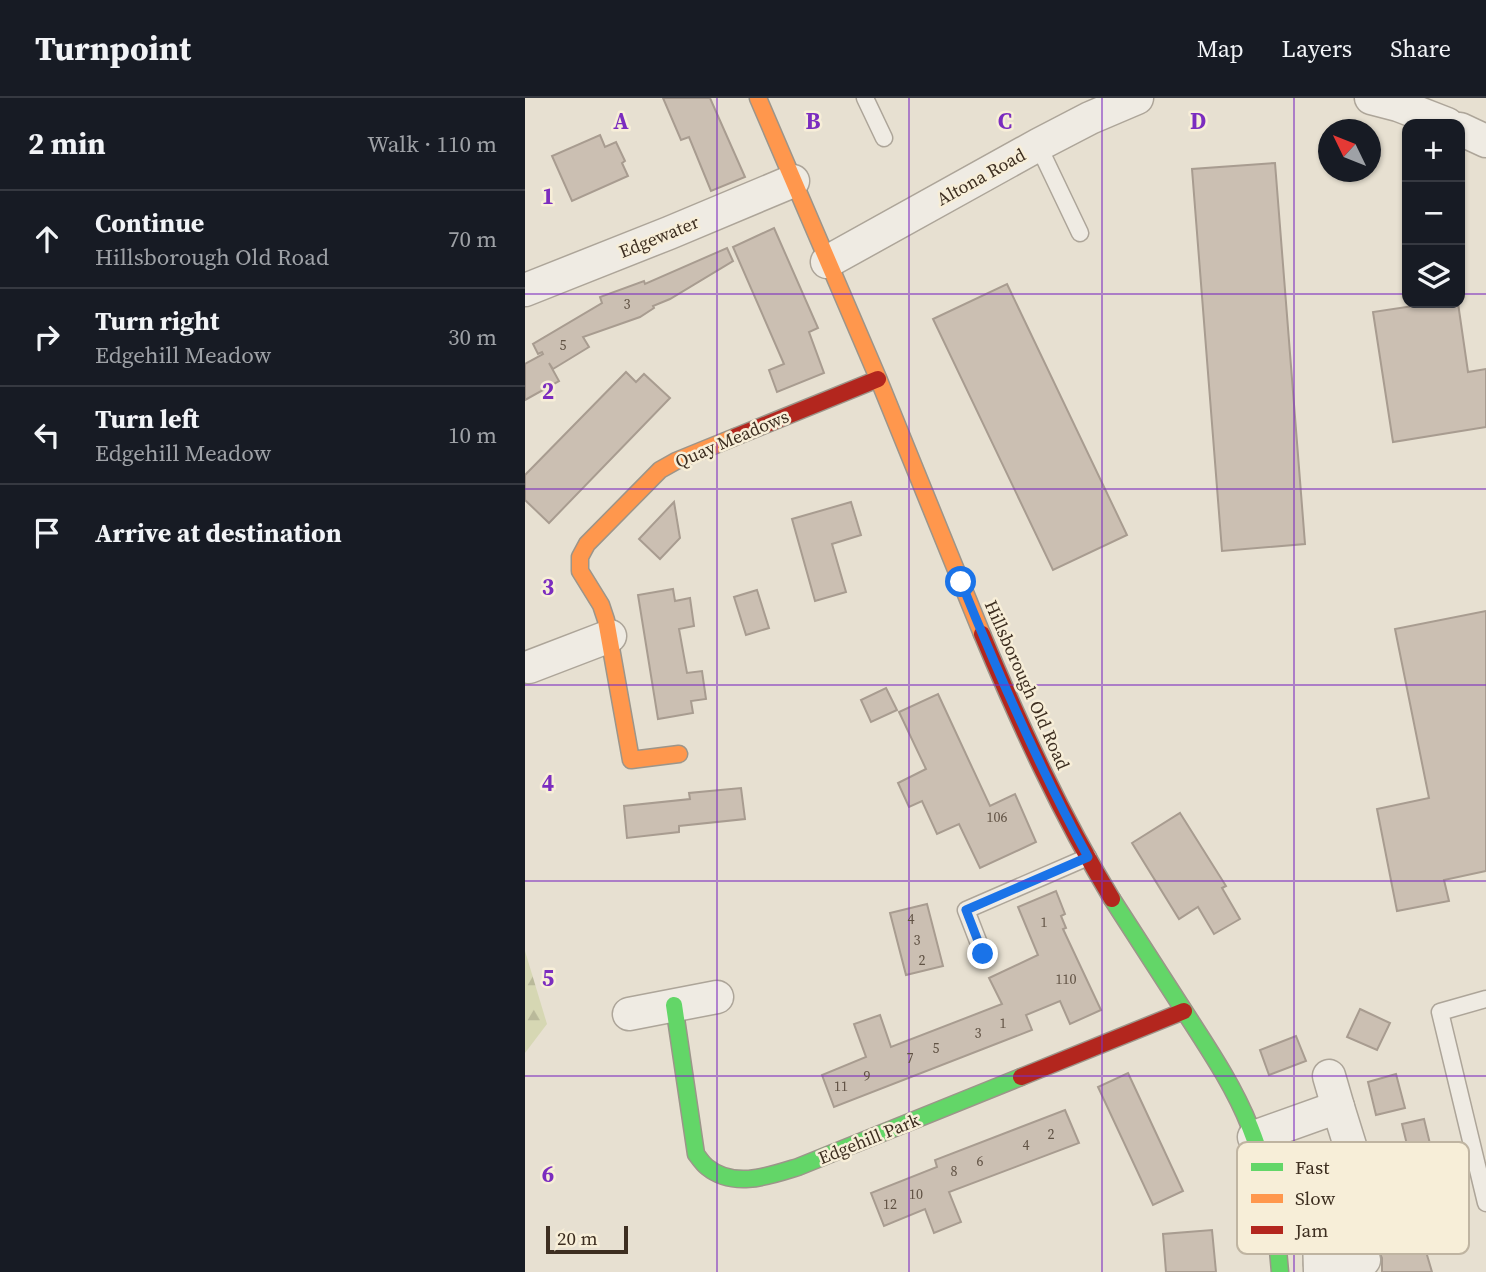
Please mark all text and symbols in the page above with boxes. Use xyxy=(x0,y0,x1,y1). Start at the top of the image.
text: Turnpoint xyxy=(35,26,191,71)
text: Map xyxy=(1197,32,1244,65)
text: Layers xyxy=(1282,32,1352,65)
text: Share xyxy=(1390,32,1451,65)
text: A xyxy=(613,105,629,137)
text: B xyxy=(806,105,821,137)
text: C xyxy=(998,105,1012,137)
text: D xyxy=(1190,105,1206,137)
north arrow xyxy=(1318,119,1381,182)
map controls xyxy=(1402,119,1465,308)
button: + xyxy=(1402,119,1465,182)
text: 2 min xyxy=(28,123,106,164)
text: Walk · 110 m xyxy=(367,128,497,160)
street label: Altona Road xyxy=(932,142,1030,211)
text: 1 xyxy=(542,180,554,212)
button: − xyxy=(1402,182,1465,245)
text: Continue xyxy=(95,205,204,241)
street label: Edgewater xyxy=(615,209,703,264)
icon: ahead xyxy=(28,220,66,258)
text: 70 m xyxy=(448,223,497,255)
text: Hillsborough Old Road xyxy=(95,241,329,273)
button: layers xyxy=(1402,245,1465,308)
house number: 3 xyxy=(624,294,631,314)
text: Turn right xyxy=(95,303,219,339)
icon: right xyxy=(28,318,66,356)
text: 30 m xyxy=(448,321,497,353)
house number: 5 xyxy=(560,335,567,355)
text: Edgehill Meadow xyxy=(95,339,271,371)
text: 2 xyxy=(542,375,554,407)
text: Turn left xyxy=(95,401,199,437)
street label: Quay Meadows xyxy=(671,403,793,474)
icon: left xyxy=(28,416,66,454)
text: 10 m xyxy=(448,419,497,451)
text: Edgehill Meadow xyxy=(95,437,271,469)
icon: arrive xyxy=(28,514,66,552)
text: Arrive at destination xyxy=(95,515,342,551)
route start xyxy=(945,566,976,597)
text: 3 xyxy=(542,571,554,603)
street label: Hillsborough Old Road xyxy=(979,596,1076,774)
text: 4 xyxy=(542,767,554,799)
house number: 106 xyxy=(987,807,1008,827)
house number: 4 xyxy=(908,909,915,929)
house number: 1 xyxy=(1041,912,1048,932)
house number: 3 xyxy=(914,930,921,950)
route end xyxy=(967,938,998,969)
house number: 2 xyxy=(919,950,926,970)
text: 5 xyxy=(542,962,554,994)
house number: 110 xyxy=(1056,969,1077,989)
house number: 1 xyxy=(1000,1013,1007,1033)
house number: 3 xyxy=(975,1023,982,1043)
house number: 5 xyxy=(933,1038,940,1058)
house number: 7 xyxy=(907,1048,914,1068)
house number: 9 xyxy=(864,1066,871,1086)
house number: 11 xyxy=(834,1076,848,1096)
street label: Edgehill Park xyxy=(814,1107,923,1170)
house number: 2 xyxy=(1048,1124,1055,1144)
house number: 4 xyxy=(1023,1135,1030,1155)
legend xyxy=(1237,1142,1469,1254)
house number: 6 xyxy=(977,1151,984,1171)
text: Fast xyxy=(1295,1154,1330,1180)
text: 6 xyxy=(542,1158,554,1190)
house number: 8 xyxy=(951,1161,958,1181)
house number: 10 xyxy=(909,1184,923,1204)
text: Slow xyxy=(1295,1185,1336,1211)
house number: 12 xyxy=(883,1194,897,1214)
text: Jam xyxy=(1294,1217,1328,1243)
scale bar xyxy=(546,1223,628,1255)
text: 20 m xyxy=(557,1225,598,1251)

